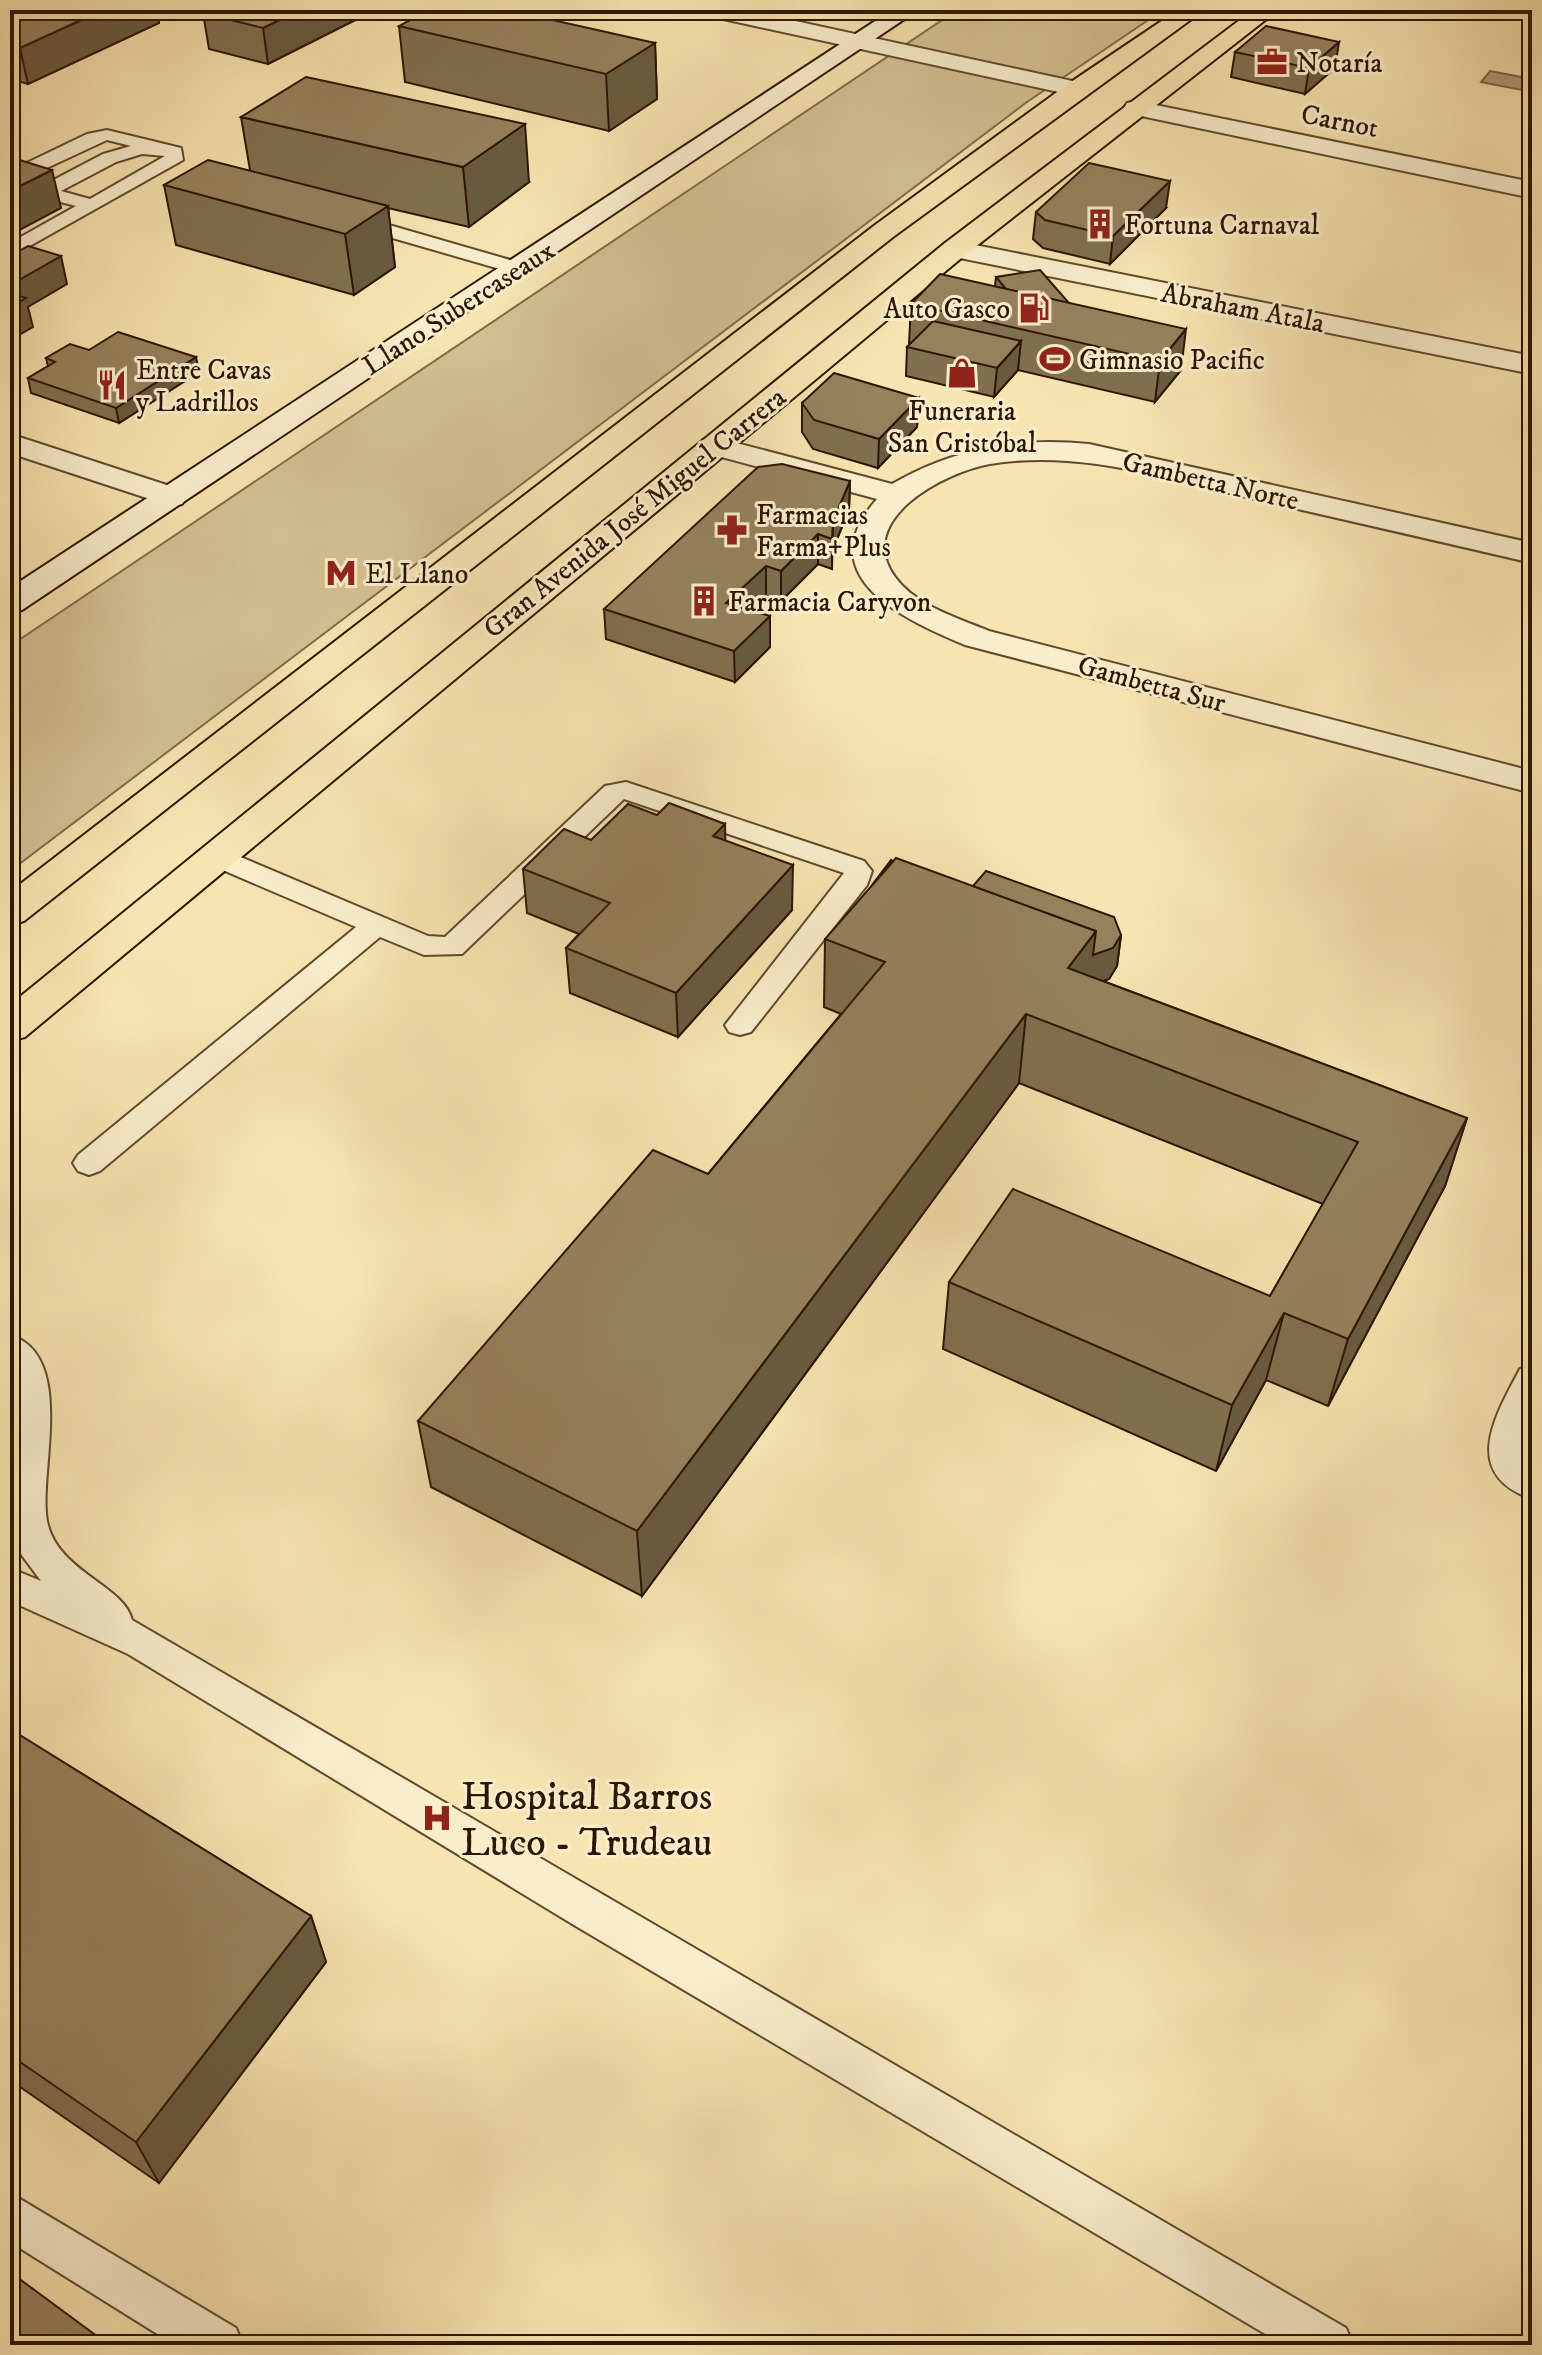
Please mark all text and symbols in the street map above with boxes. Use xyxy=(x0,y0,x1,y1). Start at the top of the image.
office icon: Notaría xyxy=(1255,45,1289,79)
place label: Notaría xyxy=(1296,46,1383,81)
street label: Carnot xyxy=(1298,97,1381,146)
building icon: Fortuna Carnaval xyxy=(1083,207,1117,241)
place label: Fortuna Carnaval xyxy=(1124,208,1320,243)
street label: Llano Subercaseaux xyxy=(356,233,562,383)
street label: Abraham Atala xyxy=(1158,275,1328,341)
fuel station icon: Auto Gasco xyxy=(1017,291,1051,325)
place label: Auto Gasco xyxy=(884,292,1010,327)
sports icon: Gimnasio Pacific xyxy=(1038,342,1072,376)
place label: Gimnasio Pacific xyxy=(1079,343,1265,378)
place label: Entre Cavas y Ladrillos xyxy=(136,353,271,420)
shop icon: Funeraria San Cristóbal xyxy=(945,356,979,390)
restaurant icon: Entre Cavas y Ladrillos xyxy=(95,368,129,402)
street label: Gran Avenida José Miguel Carrera xyxy=(476,380,794,646)
place label: Funeraria San Cristóbal xyxy=(888,394,1037,461)
street label: Gambetta Norte xyxy=(1119,444,1302,519)
place label: Farmacias Farma+Plus xyxy=(756,498,891,565)
pharmacy icon: Farmacias Farma+Plus xyxy=(715,513,749,547)
metro station icon: El Llano xyxy=(324,556,358,590)
place label: El Llano xyxy=(365,557,468,592)
building icon: Farmacia Caryvon xyxy=(687,584,721,618)
place label: Farmacia Caryvon xyxy=(728,585,932,620)
street label: Gambetta Sur xyxy=(1074,648,1230,721)
place label: Hospital Barros Luco - Trudeau xyxy=(461,1773,712,1869)
hospital icon: Hospital Barros Luco - Trudeau xyxy=(420,1801,454,1835)

